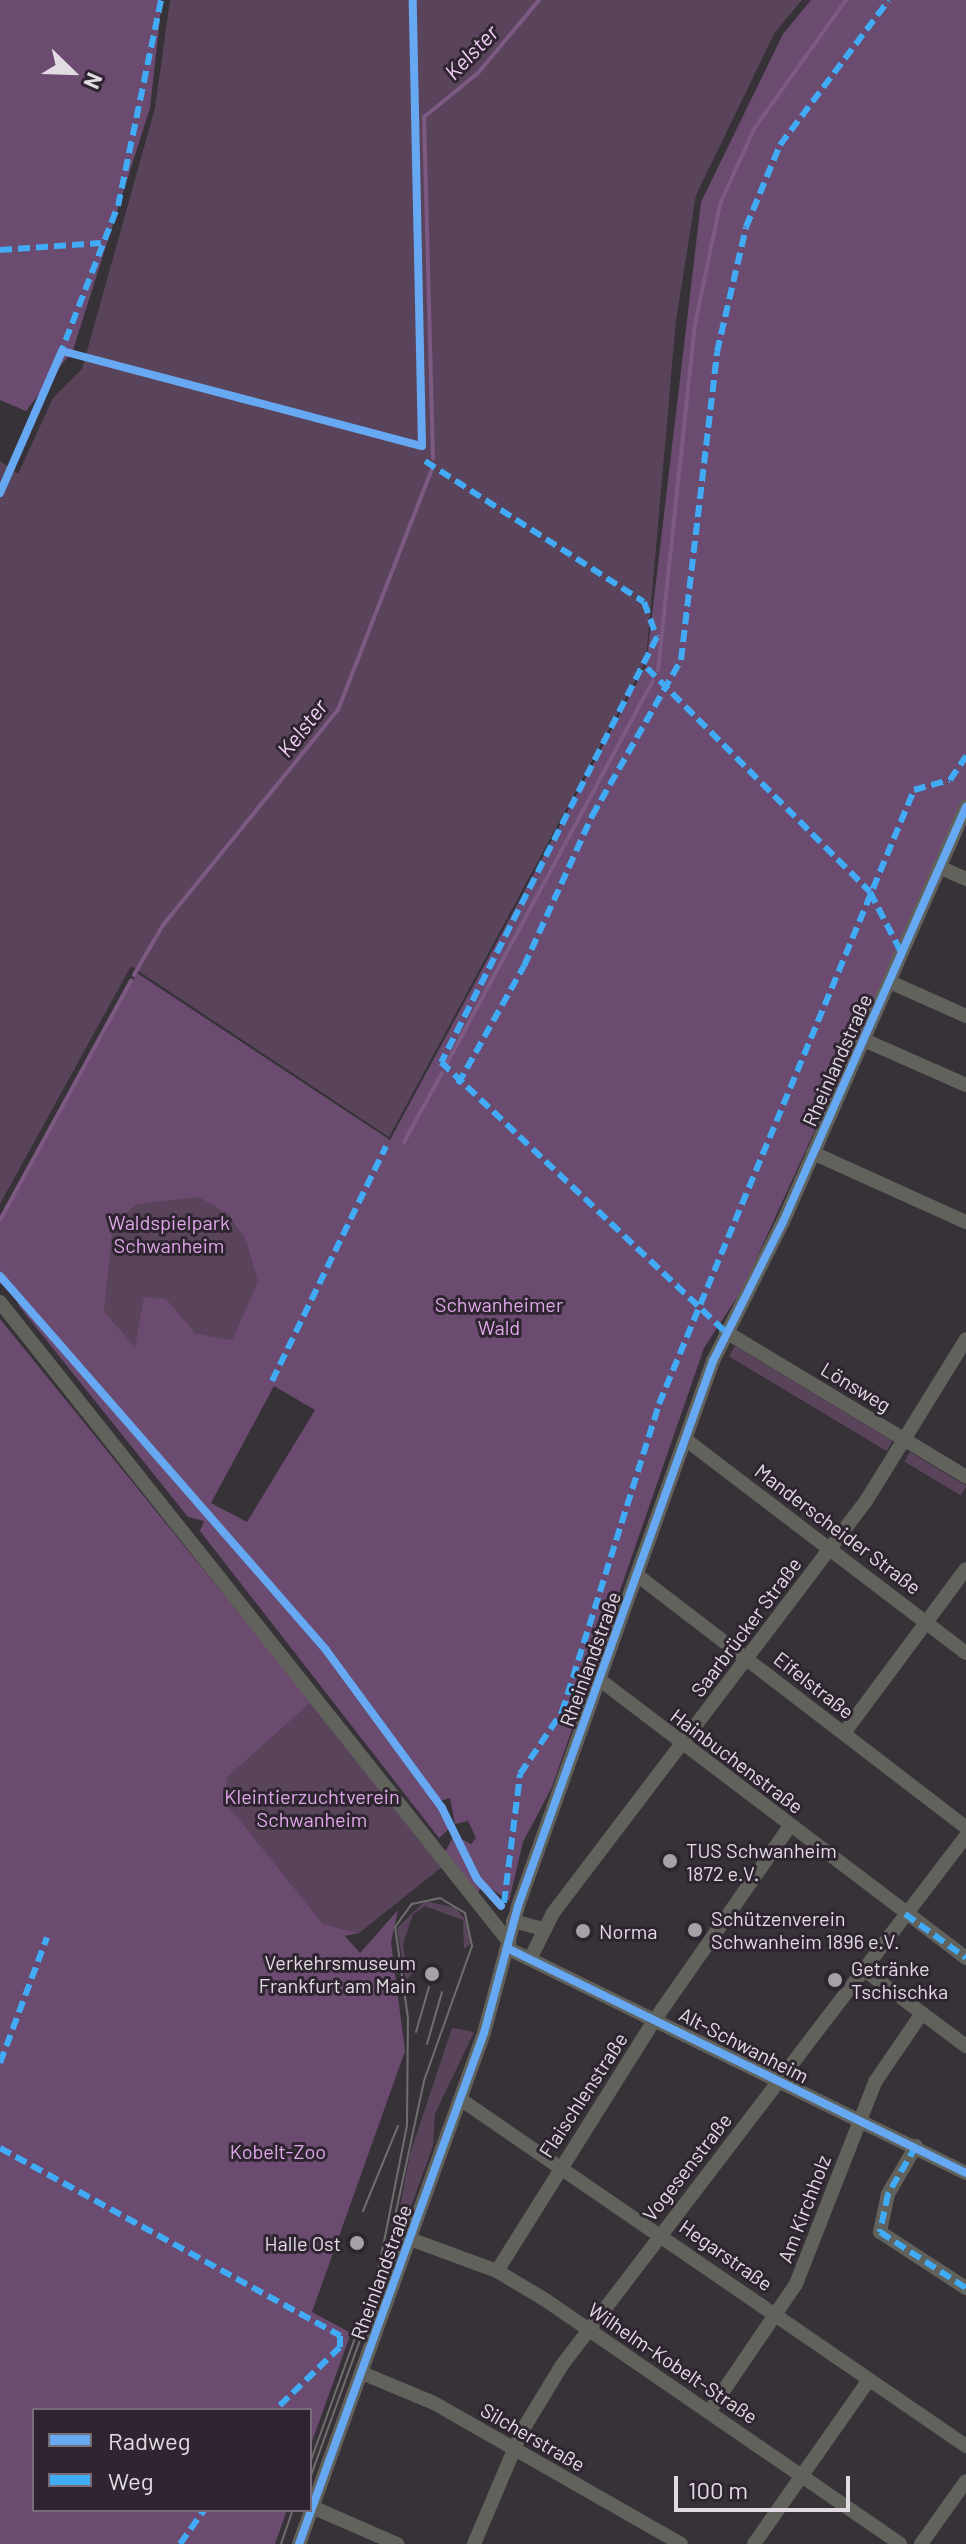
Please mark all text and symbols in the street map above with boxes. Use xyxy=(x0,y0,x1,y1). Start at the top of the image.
water label: Kelster xyxy=(439,19,503,85)
north arrow xyxy=(32,32,112,112)
text: N xyxy=(79,70,109,93)
water label: Kelster xyxy=(271,694,333,762)
street label: Rheinlandstraße xyxy=(797,990,877,1130)
park label: Waldspielpark Schwanheim xyxy=(108,1210,230,1257)
park label: Schwanheimer Wald xyxy=(435,1292,563,1339)
street label: Lönsweg xyxy=(817,1357,895,1417)
street label: Manderscheider Straße xyxy=(750,1459,926,1599)
street label: Saarbrücker Straße xyxy=(686,1552,806,1702)
street label: Rheinlandstraße xyxy=(554,1588,626,1730)
street label: Eifelstraße xyxy=(769,1646,859,1724)
street label: Hainbuchenstraße xyxy=(666,1703,808,1819)
park label: Kleintierzuchtverein Schwanheim xyxy=(224,1784,400,1831)
place label: TUS Schwanheim 1872 e.V. xyxy=(686,1838,837,1885)
marker: TUS Schwanheim 1872 e.V. xyxy=(661,1852,679,1870)
place label: Schützenverein Schwanheim 1896 e.V. xyxy=(711,1906,900,1953)
place label: Norma xyxy=(599,1919,657,1943)
marker: Schützenverein Schwanheim 1896 e.V. xyxy=(686,1921,704,1939)
marker: Norma xyxy=(574,1922,592,1940)
place label: Verkehrsmuseum Frankfurt am Main xyxy=(259,1950,416,1997)
place label: Getränke Tschischka xyxy=(851,1956,948,2003)
marker: Verkehrsmuseum Frankfurt am Main xyxy=(423,1965,441,1983)
marker: Getränke Tschischka xyxy=(826,1971,844,1989)
street label: Alt-Schwanheim xyxy=(675,2002,813,2088)
street label: Flaischlenstraße xyxy=(534,2028,632,2162)
street label: Vogesenstraße xyxy=(638,2108,736,2226)
park label: Kobelt-Zoo xyxy=(230,2139,326,2163)
street label: Am Kirchholz xyxy=(772,2152,836,2266)
street label: Rheinlandstraße xyxy=(345,2201,417,2343)
street label: Hegarstraße xyxy=(675,2214,777,2296)
place label: Halle Ost xyxy=(265,2231,341,2255)
marker: Halle Ost xyxy=(348,2234,366,2252)
street label: Wilhelm-Kobelt-Straße xyxy=(584,2297,762,2429)
street label: Silcherstraße xyxy=(477,2397,589,2477)
legend xyxy=(32,2408,312,2512)
text: Radweg xyxy=(108,2426,191,2455)
scale bar xyxy=(678,2460,854,2510)
text: Weg xyxy=(108,2466,154,2495)
text: 100 m xyxy=(688,2475,748,2504)

